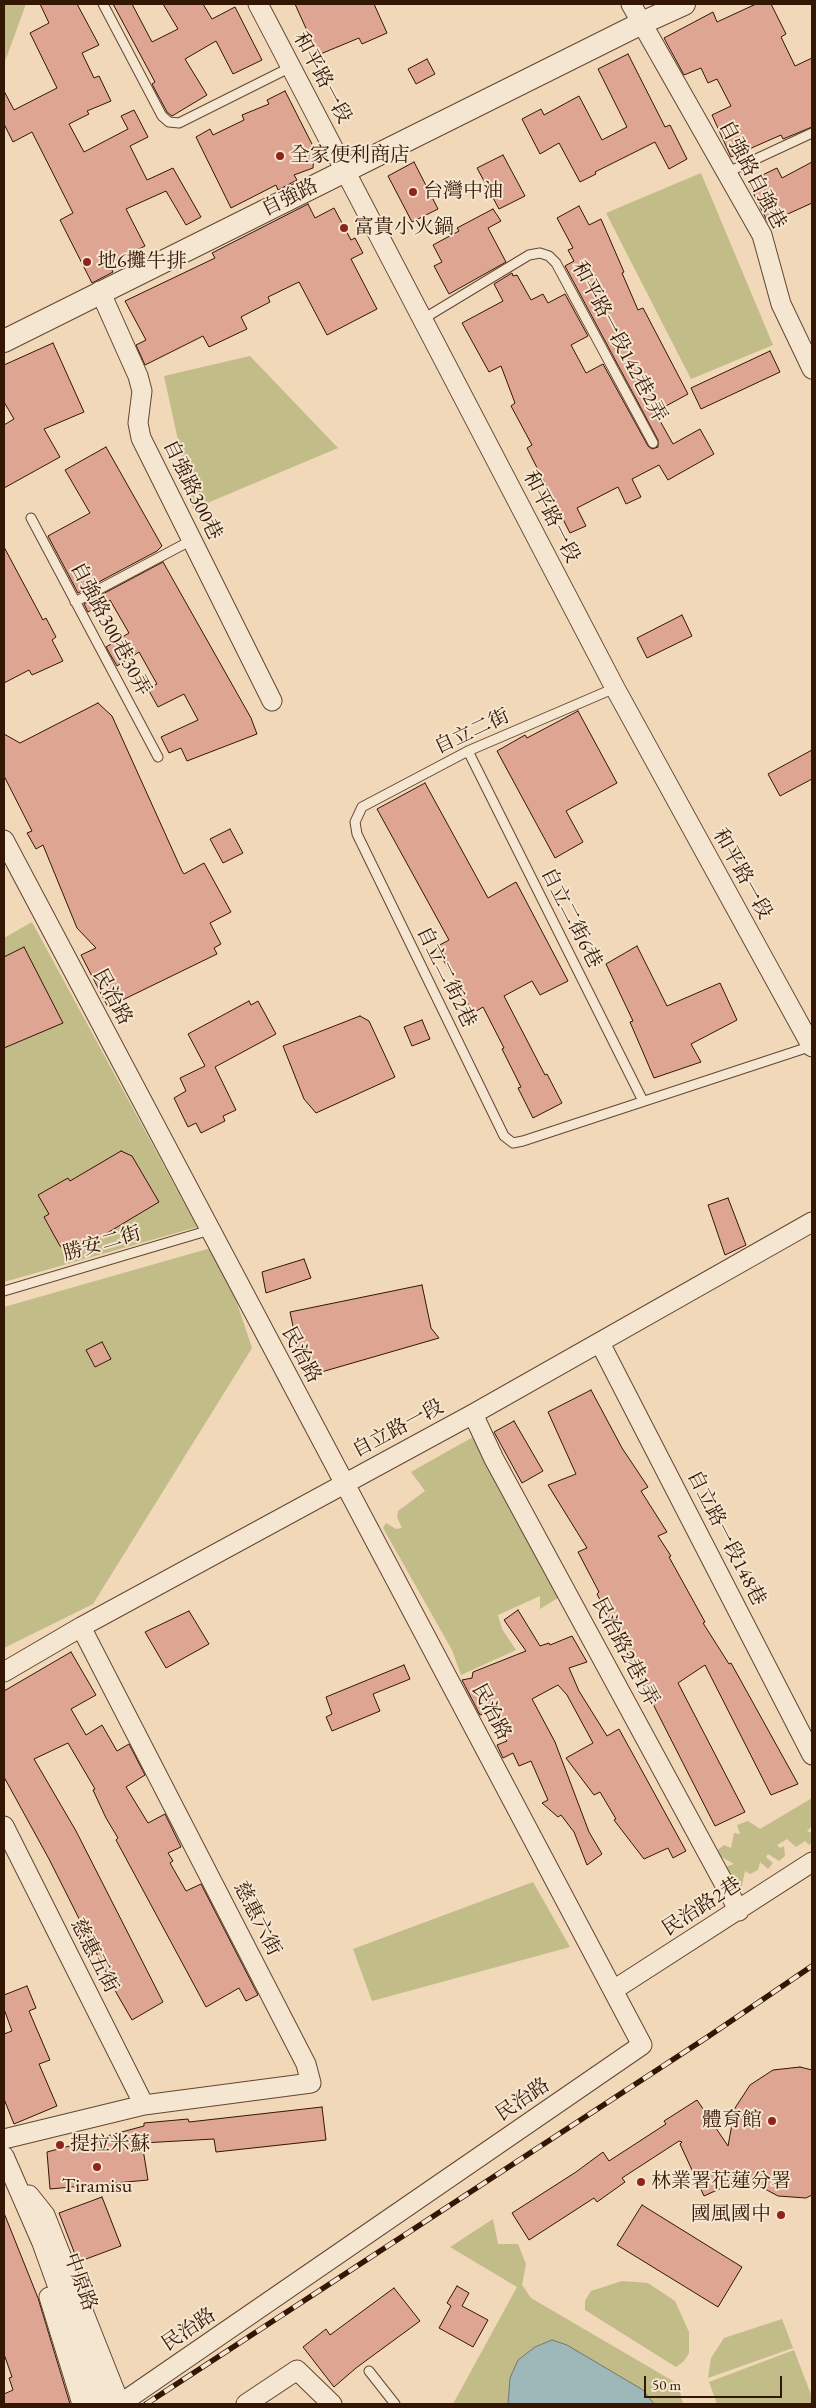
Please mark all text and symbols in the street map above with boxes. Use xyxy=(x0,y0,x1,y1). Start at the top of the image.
street label: 和平路一段 xyxy=(288,28,356,128)
street label: 自強路自強巷 xyxy=(713,116,791,234)
place label: 全家便利商店 xyxy=(290,144,410,168)
marker: 全家便利商店 xyxy=(274,150,286,162)
street label: 自強路 xyxy=(258,174,322,222)
place label: 台灣中油 xyxy=(423,180,503,204)
marker: 台灣中油 xyxy=(407,186,419,198)
place label: 富貴小火鍋 xyxy=(354,216,454,240)
marker: 富貴小火鍋 xyxy=(338,222,350,234)
place label: 地6攤牛排 xyxy=(97,250,187,274)
marker: 地6攤牛排 xyxy=(81,256,93,268)
street label: 和平路一段142巷2弄 xyxy=(567,258,671,426)
street label: 自強路300巷 xyxy=(157,436,227,544)
street label: 和平路一段 xyxy=(518,467,584,567)
street label: 自強路300巷30弄 xyxy=(65,558,155,700)
street label: 自立二街 xyxy=(431,704,513,760)
street label: 和平路一段 xyxy=(707,824,777,924)
street label: 自立二街6巷 xyxy=(535,864,607,972)
street label: 自立二街2巷 xyxy=(411,922,481,1032)
street label: 民治路 xyxy=(87,965,137,1029)
street label: 勝安二街 xyxy=(60,1221,144,1267)
street label: 民治路 xyxy=(276,1323,326,1387)
street label: 自立路一段 xyxy=(348,1395,448,1463)
street label: 自立路一段148巷 xyxy=(682,1466,770,1610)
street label: 民治路2巷1弄 xyxy=(586,1594,664,1710)
street label: 民治路 xyxy=(466,1680,516,1744)
street label: 民治路2巷 xyxy=(658,1873,746,1941)
street label: 慈惠六街 xyxy=(228,1878,286,1960)
street label: 慈惠五街 xyxy=(65,1915,123,1997)
street label: 民治路 xyxy=(491,2073,555,2127)
place label: 體育館 xyxy=(702,2109,762,2133)
marker: 體育館 xyxy=(766,2115,778,2127)
place label: 提拉米蘇 xyxy=(70,2133,150,2157)
marker: 提拉米蘇 xyxy=(54,2139,66,2151)
marker: Tiramisu xyxy=(91,2161,103,2173)
place label: 林業署花蓮分署 xyxy=(651,2170,791,2194)
place label: Tiramisu xyxy=(62,2175,132,2199)
marker: 林業署花蓮分署 xyxy=(635,2176,647,2188)
place label: 國風國中 xyxy=(691,2203,771,2227)
marker: 國風國中 xyxy=(775,2209,787,2221)
street label: 中原路 xyxy=(58,2250,102,2314)
street label: 民治路 xyxy=(157,2303,221,2357)
scale bar xyxy=(646,2366,784,2398)
text: 50 m xyxy=(652,2375,681,2394)

